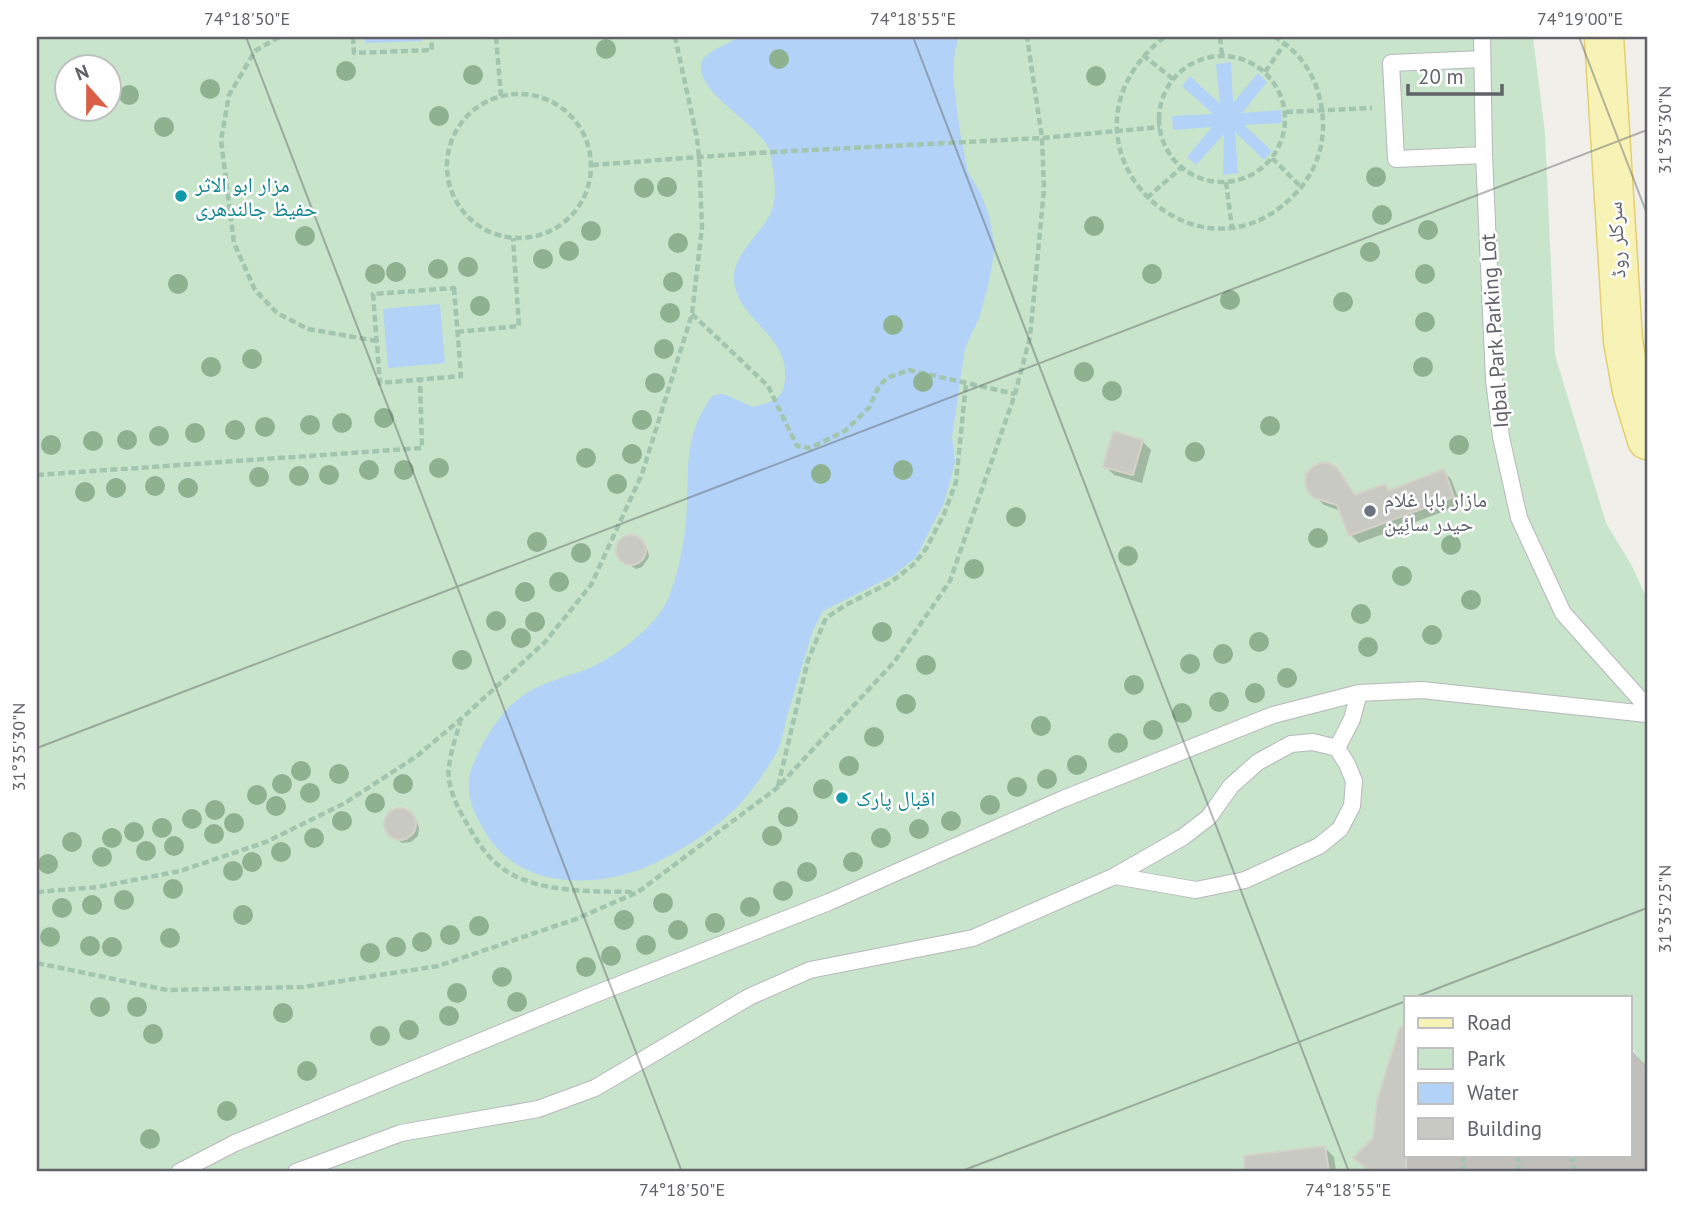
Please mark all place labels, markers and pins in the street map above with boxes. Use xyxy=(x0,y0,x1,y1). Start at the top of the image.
place label: مزار ابو الاثر حفیظ جالندھری xyxy=(194,171,317,222)
marker: مزار ابو الاثر حفیظ جالندھری xyxy=(173,188,189,204)
place label: مازار بابا غلام حیدر سائِین xyxy=(1384,486,1487,537)
marker: مازار بابا غلام حیدر سائِین xyxy=(1362,503,1378,519)
place label: اقبال پارک xyxy=(856,785,935,812)
marker: اقبال پارک xyxy=(834,790,850,806)

